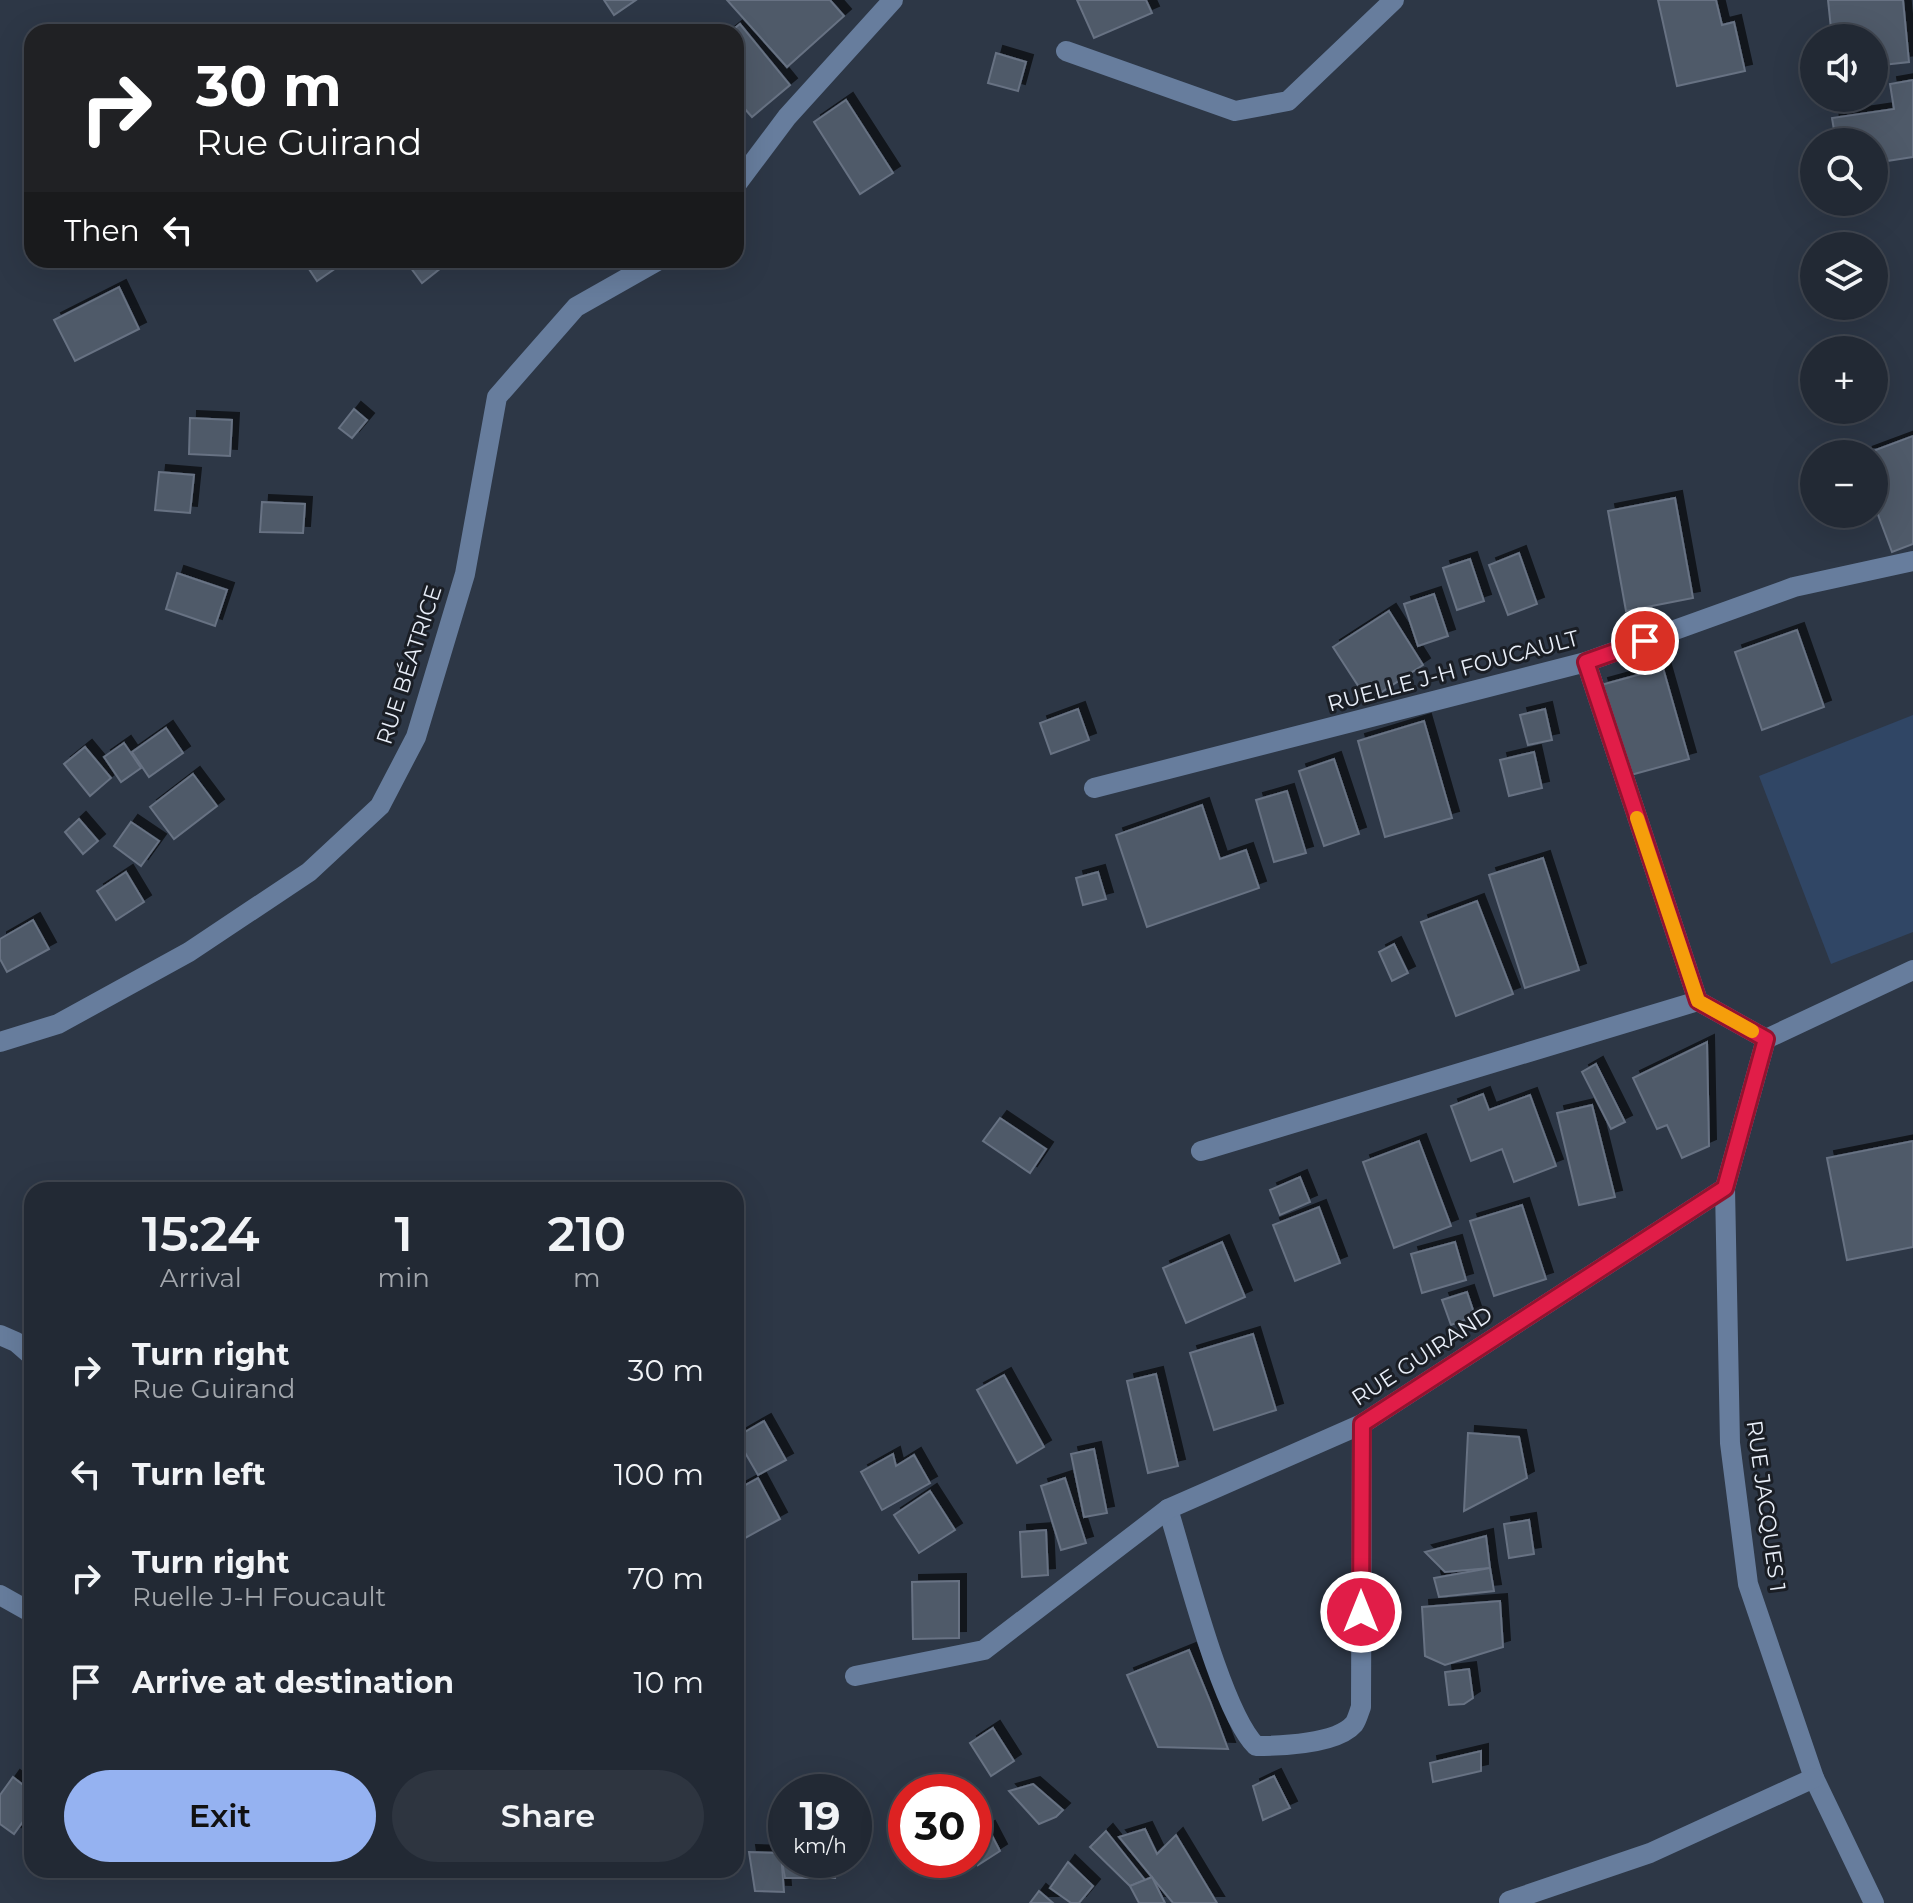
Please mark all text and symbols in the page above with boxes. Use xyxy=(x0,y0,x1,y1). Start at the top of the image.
map controls xyxy=(1800,24,1888,528)
button: sound xyxy=(1800,24,1888,112)
text: 30 m xyxy=(196,52,342,120)
icon: right xyxy=(64,56,168,160)
text: Rue Guirand xyxy=(196,120,422,164)
button: search xyxy=(1800,128,1888,216)
icon: left xyxy=(156,208,200,252)
text: Then xyxy=(64,212,140,249)
button: layers xyxy=(1800,232,1888,320)
button: + xyxy=(1800,336,1888,424)
button: − xyxy=(1800,440,1888,528)
street label: RUE BÉATRICE xyxy=(371,582,447,748)
pin xyxy=(1611,607,1679,675)
icon: arrive xyxy=(1623,619,1667,663)
street label: RUELLE J-H FOUCAULT xyxy=(1324,624,1582,718)
text: 15:24 xyxy=(142,1205,260,1263)
text: 1 xyxy=(395,1205,413,1263)
text: 210 xyxy=(548,1205,626,1263)
text: Arrival xyxy=(160,1262,242,1294)
text: min xyxy=(378,1262,430,1294)
text: m xyxy=(573,1262,601,1294)
street label: RUE GUIRAND xyxy=(1346,1300,1498,1412)
text: Turn right xyxy=(132,1336,289,1373)
icon: right xyxy=(64,1348,108,1392)
text: 30 m xyxy=(628,1352,704,1389)
text: Rue Guirand xyxy=(132,1373,295,1405)
street label: RUE JACQUES 1 xyxy=(1741,1419,1791,1593)
icon: left xyxy=(64,1452,108,1496)
text: Turn left xyxy=(132,1456,265,1493)
text: 100 m xyxy=(614,1456,704,1493)
text: Turn right xyxy=(132,1544,289,1581)
icon: right xyxy=(64,1556,108,1600)
text: 70 m xyxy=(627,1560,704,1597)
position arrow xyxy=(1319,1570,1403,1654)
text: Ruelle J-H Foucault xyxy=(132,1581,386,1613)
icon: arrive xyxy=(64,1660,108,1704)
text: Arrive at destination xyxy=(132,1664,454,1701)
text: 10 m xyxy=(634,1664,704,1701)
button: Exit xyxy=(64,1770,376,1862)
button: Share xyxy=(392,1770,704,1862)
speed limit sign: 30 xyxy=(888,1774,992,1878)
text: 19 xyxy=(799,1791,841,1840)
text: km/h xyxy=(793,1834,847,1858)

